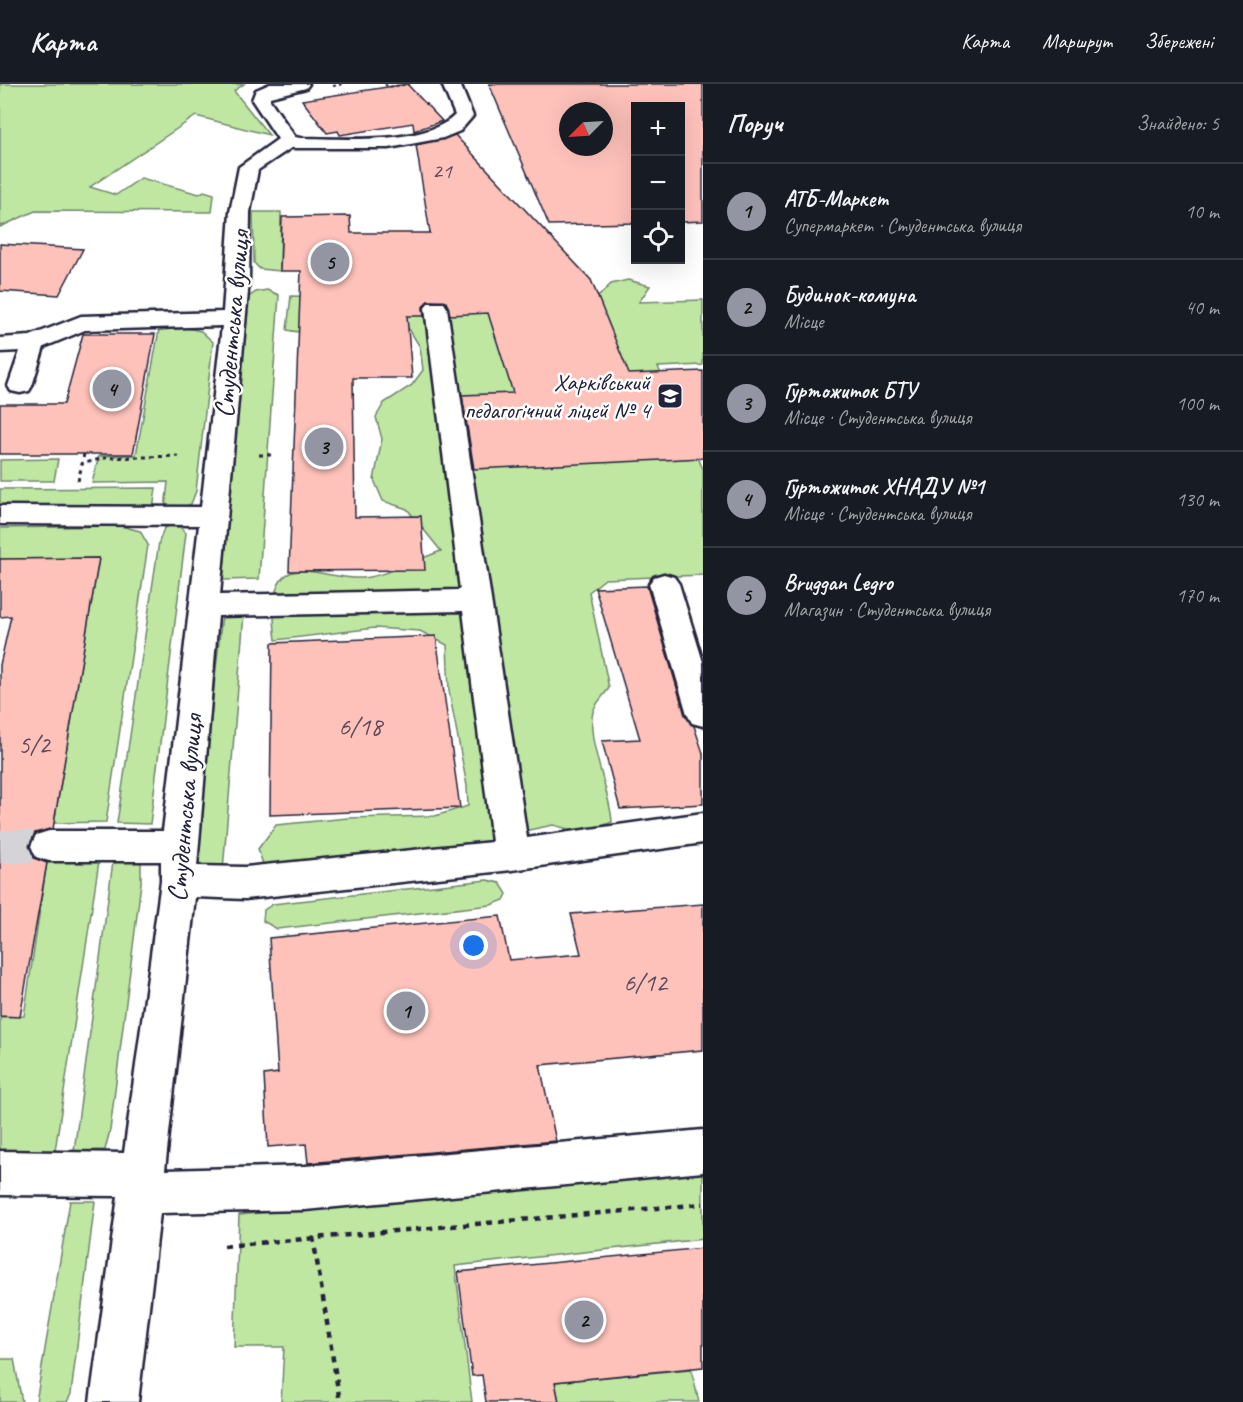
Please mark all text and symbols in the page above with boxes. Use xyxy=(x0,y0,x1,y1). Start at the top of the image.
text: Карта xyxy=(30,24,97,59)
text: Карта xyxy=(961,28,1009,54)
text: Маршрут xyxy=(1042,28,1112,54)
text: Збережені xyxy=(1145,28,1213,54)
north arrow xyxy=(559,102,613,156)
map controls xyxy=(631,102,685,264)
button: + xyxy=(631,102,685,156)
text: Поруч xyxy=(727,107,783,140)
text: Знайдено: 5 xyxy=(1137,111,1219,136)
button: − xyxy=(631,156,685,210)
house number: 21 xyxy=(432,157,453,185)
text: АТБ-Маркет xyxy=(784,185,889,213)
text: 1 xyxy=(742,199,751,224)
text: 10 m xyxy=(1185,199,1219,224)
button: locate xyxy=(631,210,685,264)
text: Супермаркет · Студентська вулиця xyxy=(784,213,1021,238)
street label: Студентська вулиця xyxy=(206,226,257,419)
pin: 5 xyxy=(310,240,350,285)
text: Будинок-комуна xyxy=(784,281,915,309)
text: 2 xyxy=(742,295,751,320)
text: 40 m xyxy=(1185,295,1219,320)
text: Місце xyxy=(784,309,824,334)
pin: 4 xyxy=(92,366,132,412)
place label: Харківський педагогічний ліцей № 4 xyxy=(464,367,652,425)
text: Гуртожиток БТУ xyxy=(784,377,916,405)
school or university icon: Харківський педагогічний ліцей № 4 xyxy=(655,381,685,411)
text: 3 xyxy=(742,391,751,416)
text: 100 m xyxy=(1176,391,1219,416)
text: Місце · Студентська вулиця xyxy=(784,405,971,430)
pin: 3 xyxy=(304,424,344,470)
text: Гуртожиток ХНАДУ №1 xyxy=(784,473,984,501)
text: 4 xyxy=(742,487,751,512)
text: 130 m xyxy=(1176,487,1219,512)
text: Місце · Студентська вулиця xyxy=(784,501,971,526)
text: Bruggan Legro xyxy=(784,569,893,597)
text: 5 xyxy=(742,583,751,608)
text: 170 m xyxy=(1176,583,1219,608)
text: Магазин · Студентська вулиця xyxy=(784,597,990,622)
street label: Студентська вулиця xyxy=(159,710,210,903)
house number: 6/18 xyxy=(338,710,384,743)
house number: 5/2 xyxy=(18,728,52,761)
your location xyxy=(459,931,488,960)
house number: 6/12 xyxy=(623,966,669,999)
pin: 1 xyxy=(386,988,426,1034)
pin: 2 xyxy=(564,1298,604,1342)

